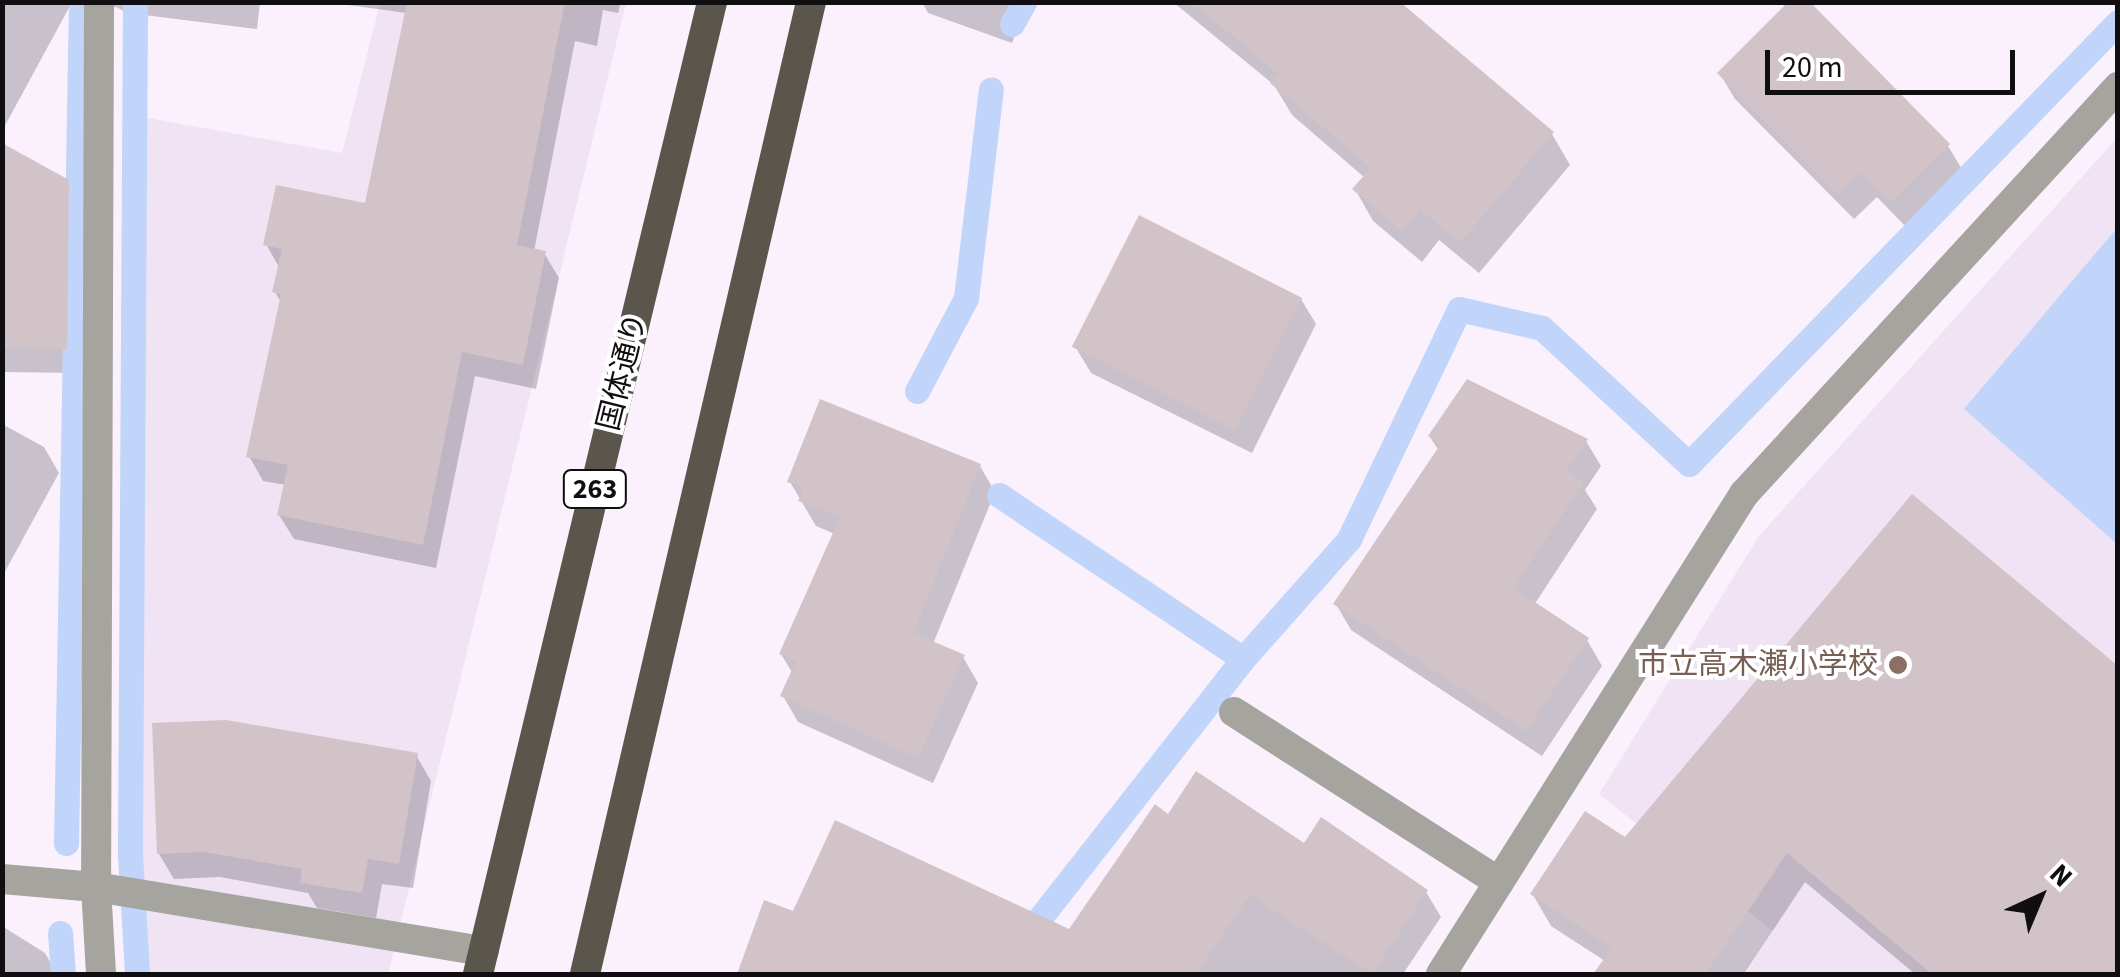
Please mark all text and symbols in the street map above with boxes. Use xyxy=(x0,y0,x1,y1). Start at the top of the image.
scale bar xyxy=(1770,30,2020,92)
text: 20 m xyxy=(1782,46,1843,89)
street label: 国体通り xyxy=(591,309,655,435)
road number: 263 xyxy=(562,466,628,512)
place label: 市立高木瀬小学校 xyxy=(1638,647,1878,683)
marker: 市立高木瀬小学校 xyxy=(1887,654,1909,676)
north arrow xyxy=(1990,847,2090,947)
text: N xyxy=(2040,855,2081,896)

